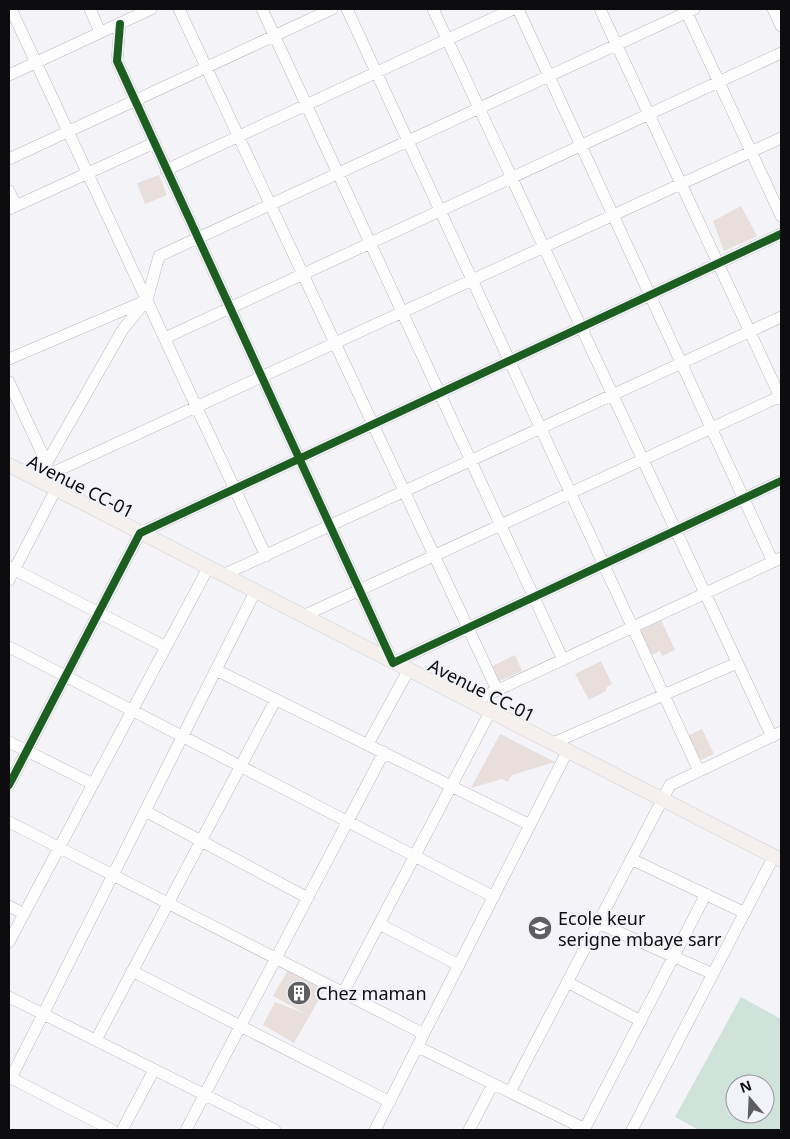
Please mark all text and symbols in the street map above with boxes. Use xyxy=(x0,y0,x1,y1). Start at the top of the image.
street label: Avenue CC-01 xyxy=(24,449,138,523)
street label: Avenue CC-01 xyxy=(425,653,539,727)
place label: Ecole keur serigne mbaye sarr xyxy=(558,906,722,951)
school or university icon: Ecole keur serigne mbaye sarr xyxy=(527,915,553,941)
building icon: Chez maman xyxy=(286,980,312,1006)
place label: Chez maman xyxy=(316,981,427,1005)
north arrow xyxy=(725,1074,775,1124)
text: N xyxy=(737,1075,754,1097)

